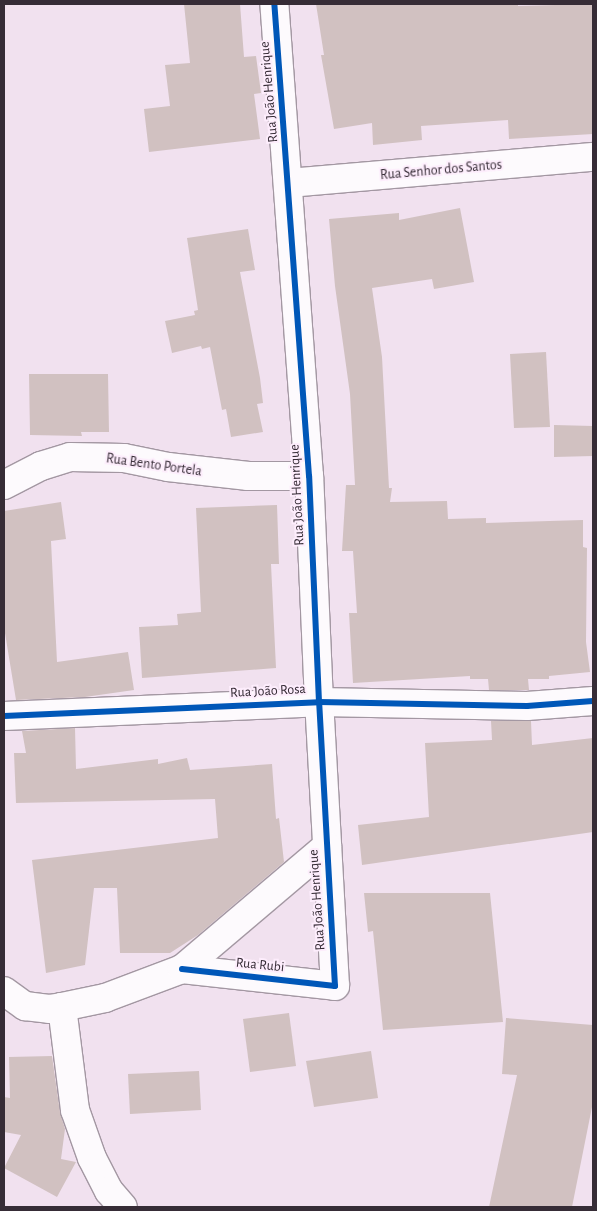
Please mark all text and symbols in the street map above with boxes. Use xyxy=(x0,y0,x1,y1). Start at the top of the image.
street label: Rua João Henrique xyxy=(256,41,282,143)
street label: Rua Senhor dos Santos xyxy=(379,156,503,184)
street label: Rua João Henrique xyxy=(286,444,308,546)
street label: Rua Bento Portela xyxy=(105,450,203,480)
street label: Rua João Rosa xyxy=(230,681,306,701)
street label: Rua João Henrique xyxy=(305,849,329,951)
street label: Rua Rubi xyxy=(235,954,285,976)

